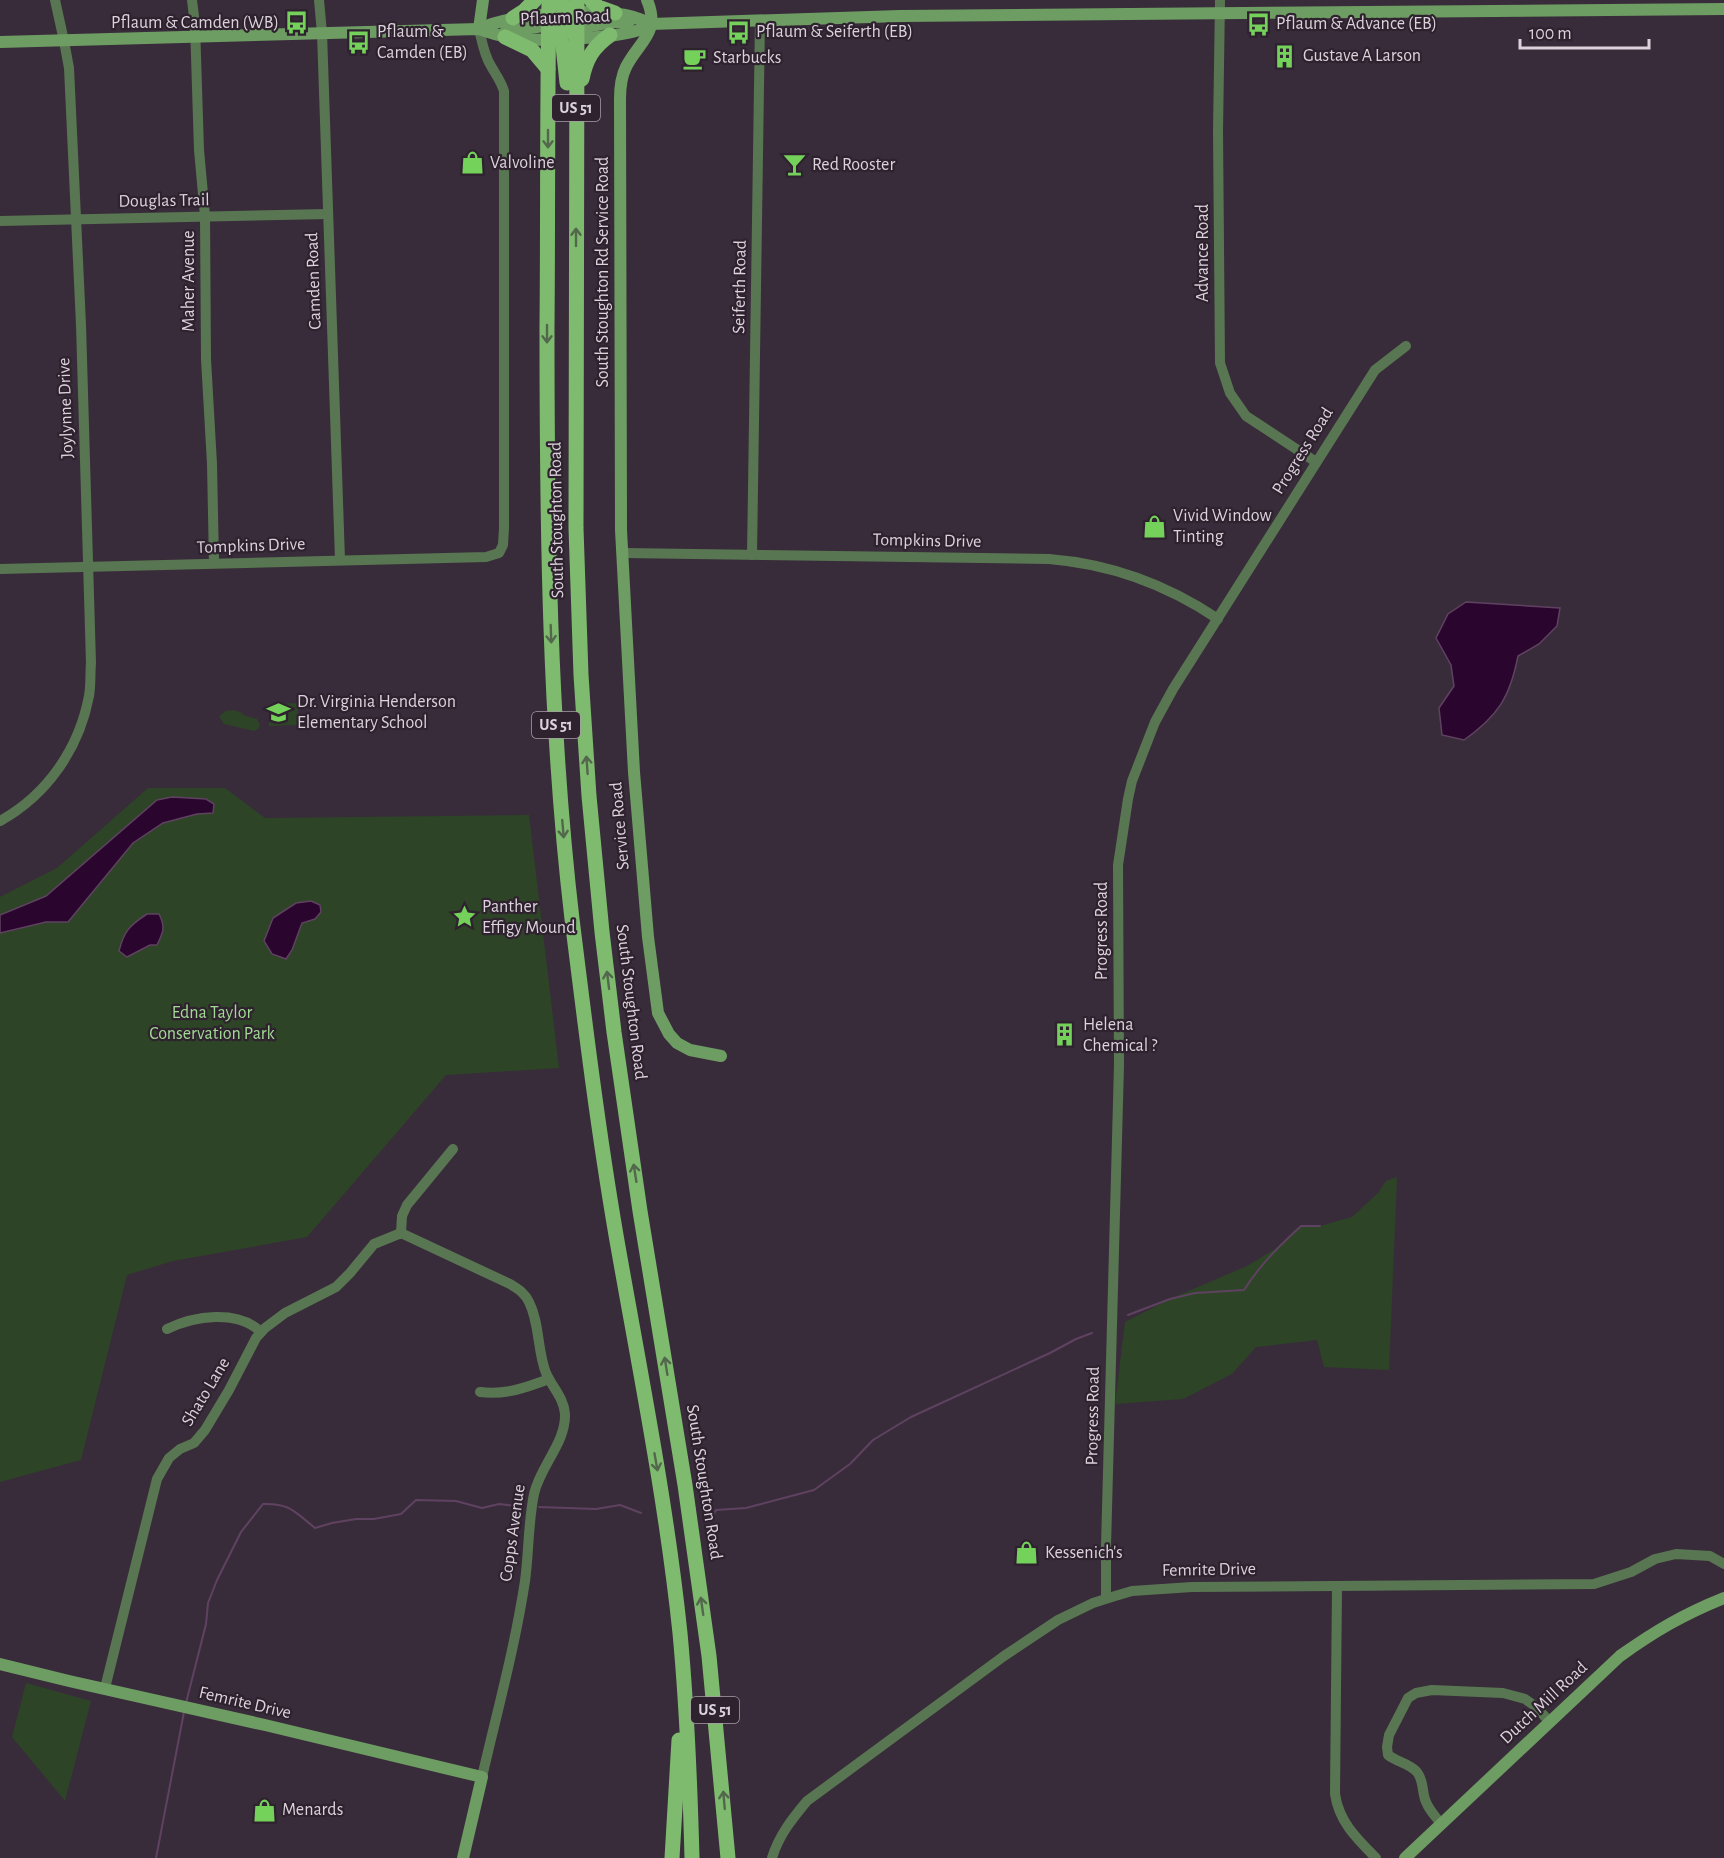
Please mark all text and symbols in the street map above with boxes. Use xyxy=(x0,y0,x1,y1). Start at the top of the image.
street label: Pflaum Road xyxy=(520,7,610,29)
bus stop icon: Pflaum & Camden (WB) xyxy=(284,10,310,36)
bus stop icon: Pflaum & Advance (EB) xyxy=(1245,11,1271,37)
scale bar xyxy=(1520,12,1649,50)
place label: Pflaum & Camden (WB) xyxy=(111,14,279,32)
place label: Pflaum & Advance (EB) xyxy=(1276,15,1437,33)
bus stop icon: Pflaum & Seiferth (EB) xyxy=(725,19,751,45)
place label: Pflaum & Camden (EB) xyxy=(377,23,468,62)
place label: Pflaum & Seiferth (EB) xyxy=(756,23,913,41)
text: 100 m xyxy=(1529,25,1572,43)
bus stop icon: Pflaum & Camden (EB) xyxy=(346,29,372,55)
building icon: Gustave A Larson xyxy=(1272,43,1298,69)
cafe icon: Starbucks xyxy=(682,45,708,71)
place label: Gustave A Larson xyxy=(1303,47,1421,65)
place label: Starbucks xyxy=(713,49,781,67)
road number: US 51 xyxy=(552,95,600,121)
one-way arrow xyxy=(542,129,554,149)
shop icon: Valvoline xyxy=(459,150,485,176)
bar icon: Red Rooster xyxy=(781,152,807,178)
place label: Valvoline xyxy=(490,154,555,172)
place label: Red Rooster xyxy=(812,156,895,174)
street label: South Stoughton Rd Service Road xyxy=(594,157,612,387)
street label: Douglas Trail xyxy=(118,191,210,211)
street label: Advance Road xyxy=(1194,204,1212,302)
one-way arrow xyxy=(570,228,582,248)
street label: Maher Avenue xyxy=(180,230,198,332)
street label: Camden Road xyxy=(303,232,325,330)
street label: Seiferth Road xyxy=(730,240,750,334)
one-way arrow xyxy=(541,324,553,344)
street label: Joylynne Drive xyxy=(55,357,77,459)
street label: Progress Road xyxy=(1269,404,1337,498)
street label: South Stoughton Road xyxy=(547,442,567,598)
place label: Vivid Window Tinting xyxy=(1173,507,1272,546)
shop icon: Vivid Window Tinting xyxy=(1142,513,1168,539)
street label: Tompkins Drive xyxy=(872,531,982,551)
street label: Tompkins Drive xyxy=(196,535,306,557)
one-way arrow xyxy=(545,624,557,644)
place label: Dr. Virginia Henderson Elementary School xyxy=(297,693,456,732)
school or university icon: Dr. Virginia Henderson Elementary School xyxy=(266,699,292,725)
road number: US 51 xyxy=(532,712,580,738)
one-way arrow xyxy=(582,756,593,776)
street label: Service Road xyxy=(607,781,633,871)
one-way arrow xyxy=(558,818,569,838)
street label: Progress Road xyxy=(1093,882,1111,980)
place label: Panther Effigy Mound xyxy=(482,898,575,937)
place icon: Panther Effigy Mound xyxy=(451,904,477,930)
street label: South Stoughton Road xyxy=(613,923,649,1081)
one-way arrow xyxy=(602,971,613,991)
park label: Edna Taylor Conservation Park xyxy=(149,1004,276,1043)
place label: Helena Chemical ? xyxy=(1083,1016,1158,1055)
building icon: Helena Chemical ? xyxy=(1052,1022,1078,1048)
one-way arrow xyxy=(629,1164,640,1184)
street label: Shato Lane xyxy=(179,1355,233,1429)
one-way arrow xyxy=(661,1356,672,1376)
street label: Progress Road xyxy=(1083,1366,1103,1466)
street label: South Stoughton Road xyxy=(683,1403,725,1561)
one-way arrow xyxy=(650,1452,661,1472)
street label: Copps Avenue xyxy=(497,1483,529,1583)
shop icon: Kessenich's xyxy=(1014,1540,1040,1566)
place label: Kessenich's xyxy=(1045,1544,1123,1562)
street label: Femrite Drive xyxy=(1162,1560,1256,1580)
one-way arrow xyxy=(697,1596,708,1616)
street label: Dutch Mill Road xyxy=(1497,1658,1591,1748)
street label: Femrite Drive xyxy=(197,1684,293,1722)
road number: US 51 xyxy=(691,1697,739,1723)
one-way arrow xyxy=(718,1790,729,1810)
shop icon: Menards xyxy=(251,1797,277,1823)
place label: Menards xyxy=(282,1801,343,1819)

